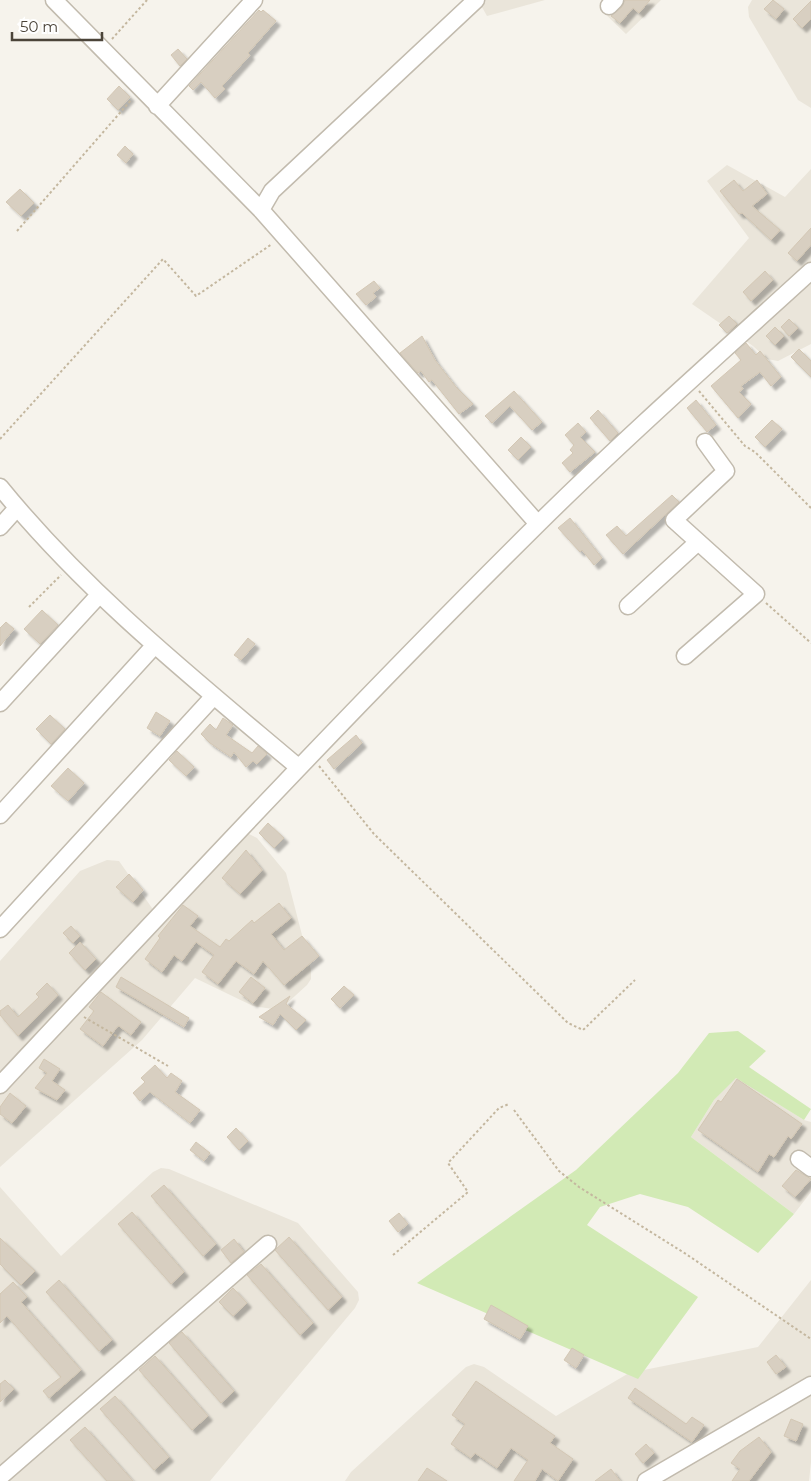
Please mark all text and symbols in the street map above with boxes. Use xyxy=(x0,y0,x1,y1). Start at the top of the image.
scale bar xyxy=(12,10,102,42)
text: 50 m xyxy=(20,17,58,36)

